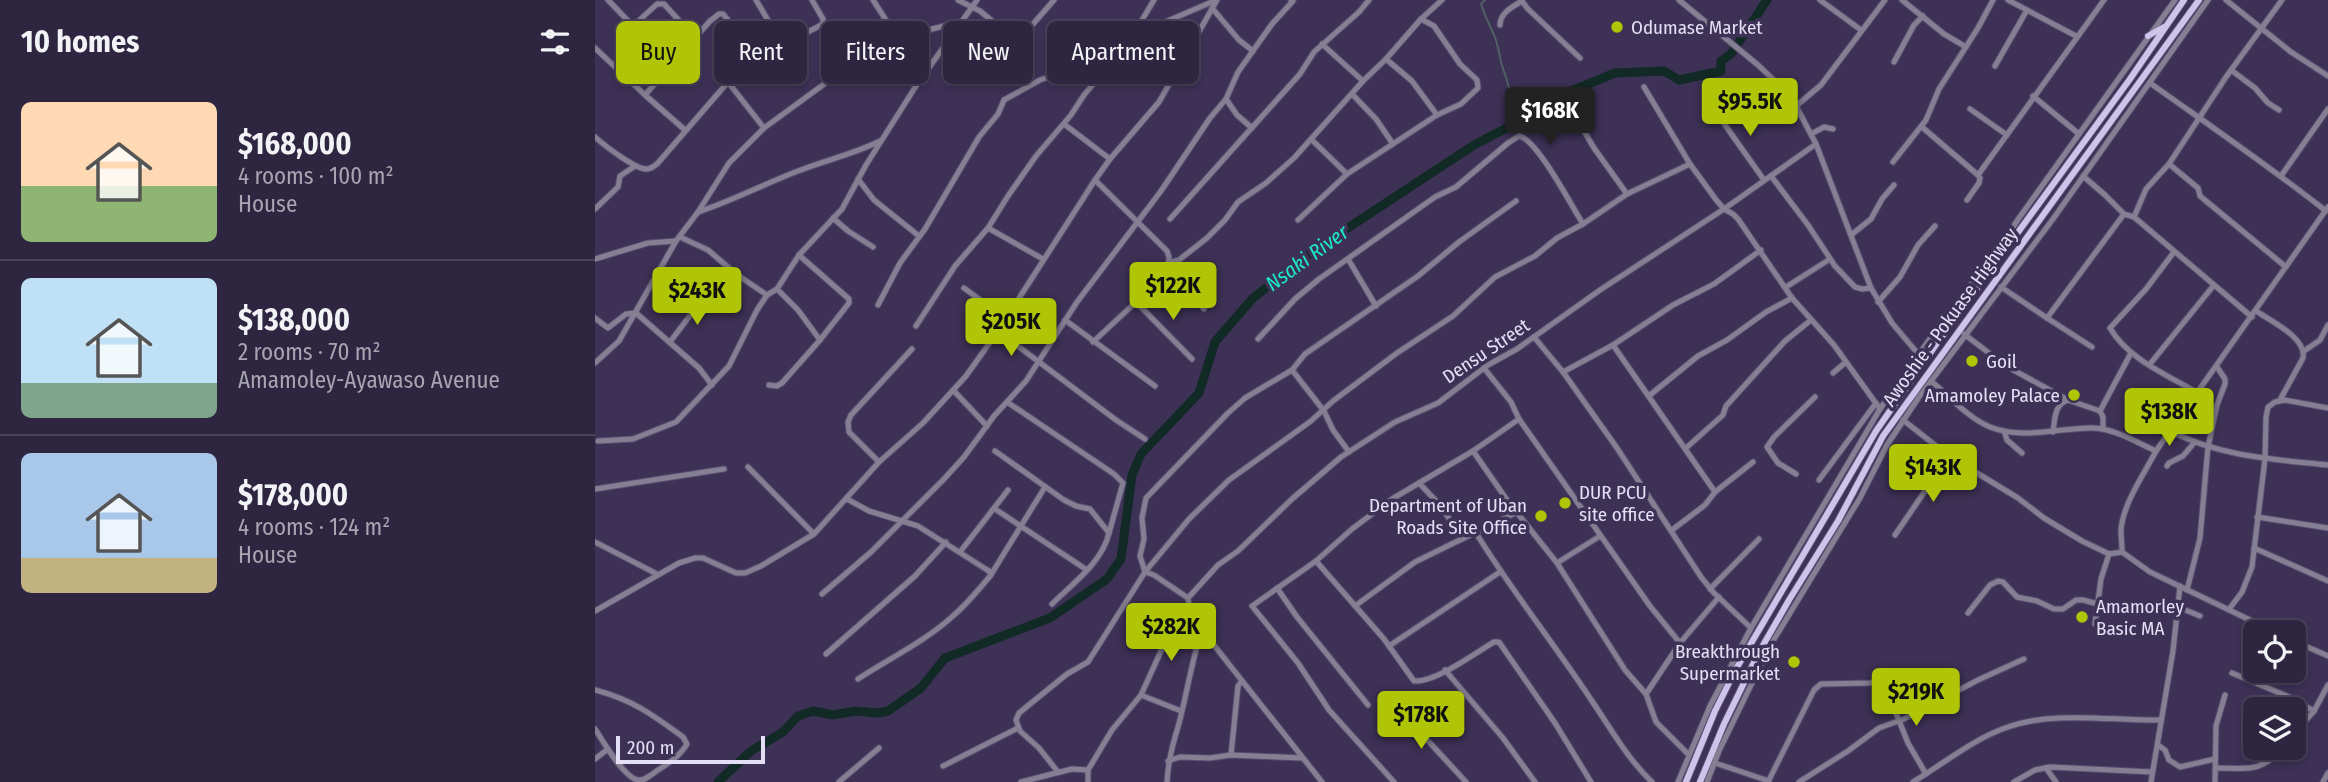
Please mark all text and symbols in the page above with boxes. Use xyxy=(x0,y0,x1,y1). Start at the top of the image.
place label: Odumase Market xyxy=(1631,16,1763,39)
marker: Odumase Market xyxy=(1609,19,1625,35)
chip: Buy xyxy=(616,21,700,84)
chip: Rent xyxy=(714,21,807,84)
chip: Filters xyxy=(821,21,929,84)
chip: New xyxy=(943,21,1033,84)
chip: Apartment xyxy=(1047,21,1199,84)
icon: filters xyxy=(536,23,574,61)
text: 10 homes xyxy=(21,24,139,60)
pin: $95.5K xyxy=(1693,78,1807,138)
text: $95.5K xyxy=(1718,87,1782,115)
pin: $168K xyxy=(1501,88,1599,147)
text: $168K xyxy=(1521,96,1579,124)
text: $168,000 xyxy=(238,126,352,162)
icon: home xyxy=(77,130,161,214)
text: 4 rooms · 100 m² xyxy=(238,162,394,190)
text: House xyxy=(238,190,297,218)
water label: Nsaki River xyxy=(1260,219,1354,297)
street label: Awoshie - Pokuase Highway xyxy=(1878,223,2023,411)
pin: $122K xyxy=(1124,262,1222,322)
pin: $243K xyxy=(648,268,746,327)
text: $122K xyxy=(1145,271,1201,299)
text: $243K xyxy=(668,276,726,304)
pin: $205K xyxy=(962,298,1060,358)
text: $138,000 xyxy=(238,302,350,338)
icon: home xyxy=(77,306,161,390)
text: $205K xyxy=(981,307,1041,335)
street label: Densu Street xyxy=(1438,313,1534,388)
text: 2 rooms · 70 m² xyxy=(238,338,381,366)
place label: Goil xyxy=(1986,350,2017,373)
marker: Goil xyxy=(1964,353,1980,369)
text: Amamoley-Ayawaso Avenue xyxy=(238,366,500,394)
place label: Amamoley Palace xyxy=(1925,384,2060,407)
marker: Amamoley Palace xyxy=(2066,387,2082,403)
pin: $138K xyxy=(2120,388,2218,448)
text: $138K xyxy=(2141,397,2197,425)
pin: $143K xyxy=(1884,444,1982,504)
text: $143K xyxy=(1905,453,1961,481)
text: $178,000 xyxy=(238,477,348,513)
icon: home xyxy=(77,481,161,565)
place label: DUR PCU site office xyxy=(1579,481,1655,526)
place label: Department of Uban Roads Site Office xyxy=(1369,494,1527,539)
marker: DUR PCU site office xyxy=(1557,495,1573,511)
marker: Department of Uban Roads Site Office xyxy=(1533,508,1549,524)
text: 4 rooms · 124 m² xyxy=(238,513,390,541)
text: House xyxy=(238,541,297,569)
place label: Amamorley Basic MA xyxy=(2096,595,2184,640)
pin: $282K xyxy=(1122,604,1220,663)
marker: Amamorley Basic MA xyxy=(2074,609,2090,625)
text: $282K xyxy=(1142,612,1200,640)
map controls xyxy=(2243,620,2306,760)
button: locate xyxy=(2243,620,2306,683)
place label: Breakthrough Supermarket xyxy=(1675,640,1781,685)
marker: Breakthrough Supermarket xyxy=(1786,654,1802,670)
pin: $219K xyxy=(1867,668,1965,728)
text: $219K xyxy=(1888,677,1944,705)
pin: $178K xyxy=(1372,692,1470,751)
button: layers xyxy=(2243,697,2306,760)
text: $178K xyxy=(1393,700,1449,728)
scale bar xyxy=(616,733,765,765)
text: 200 m xyxy=(627,736,674,759)

